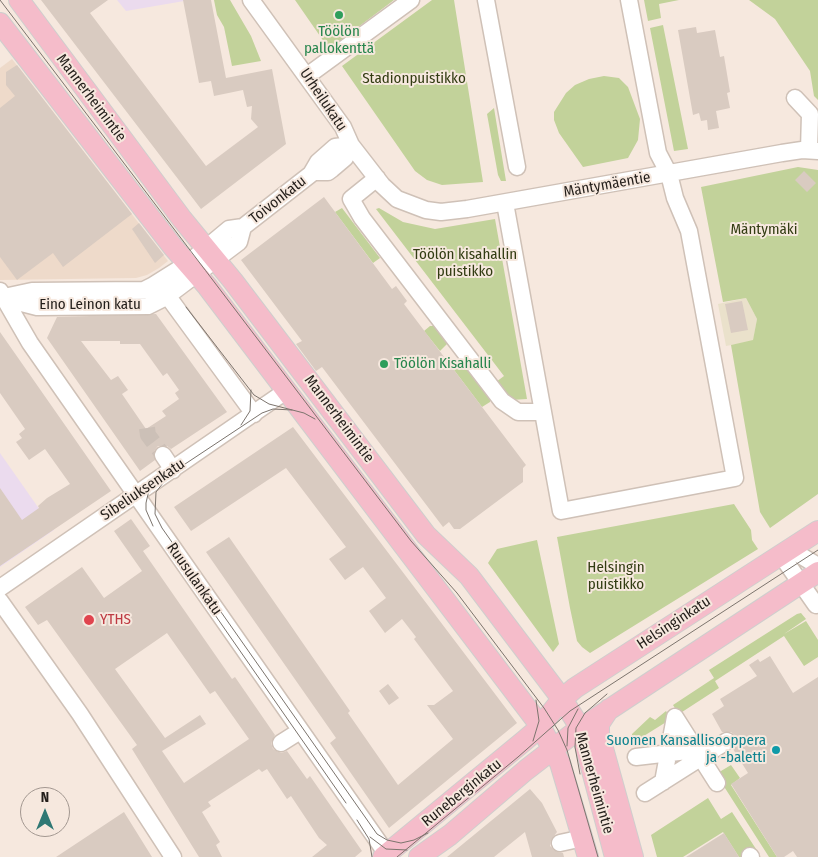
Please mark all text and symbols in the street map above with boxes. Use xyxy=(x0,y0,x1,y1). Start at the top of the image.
marker: Töölön pallokenttä xyxy=(333,9,345,21)
place label: Töölön pallokenttä xyxy=(304,23,374,58)
street label: Mannerheimintie xyxy=(52,51,130,145)
street label: Urheilukatu xyxy=(295,65,351,135)
park label: Stadionpuistikko xyxy=(362,70,466,88)
street label: Mäntymäentie xyxy=(562,169,652,201)
street label: Toivonkatu xyxy=(246,172,310,228)
park label: Mäntymäki xyxy=(730,221,798,239)
park label: Töölön kisahallin puistikko xyxy=(413,246,517,281)
street label: Eino Leinon katu xyxy=(39,296,141,314)
place label: Töölön Kisahalli xyxy=(394,355,491,373)
marker: Töölön Kisahalli xyxy=(378,358,390,370)
street label: Mannerheimintie xyxy=(300,372,378,466)
street label: Sibeliuksenkatu xyxy=(97,455,189,525)
street label: Ruusulankatu xyxy=(163,539,225,619)
park label: Helsingin puistikko xyxy=(587,559,645,594)
street label: Helsinginkatu xyxy=(634,593,714,653)
place label: YTHS xyxy=(100,611,131,629)
marker: YTHS xyxy=(82,613,96,627)
street label: Mannerheimintie xyxy=(571,730,617,836)
place label: Suomen Kansallisooppera ja -baletti xyxy=(606,732,766,767)
marker: Suomen Kansallisooppera ja -baletti xyxy=(770,744,782,756)
street label: Runeberginkatu xyxy=(419,755,505,831)
north arrow xyxy=(20,787,70,837)
text: N xyxy=(41,789,49,806)

